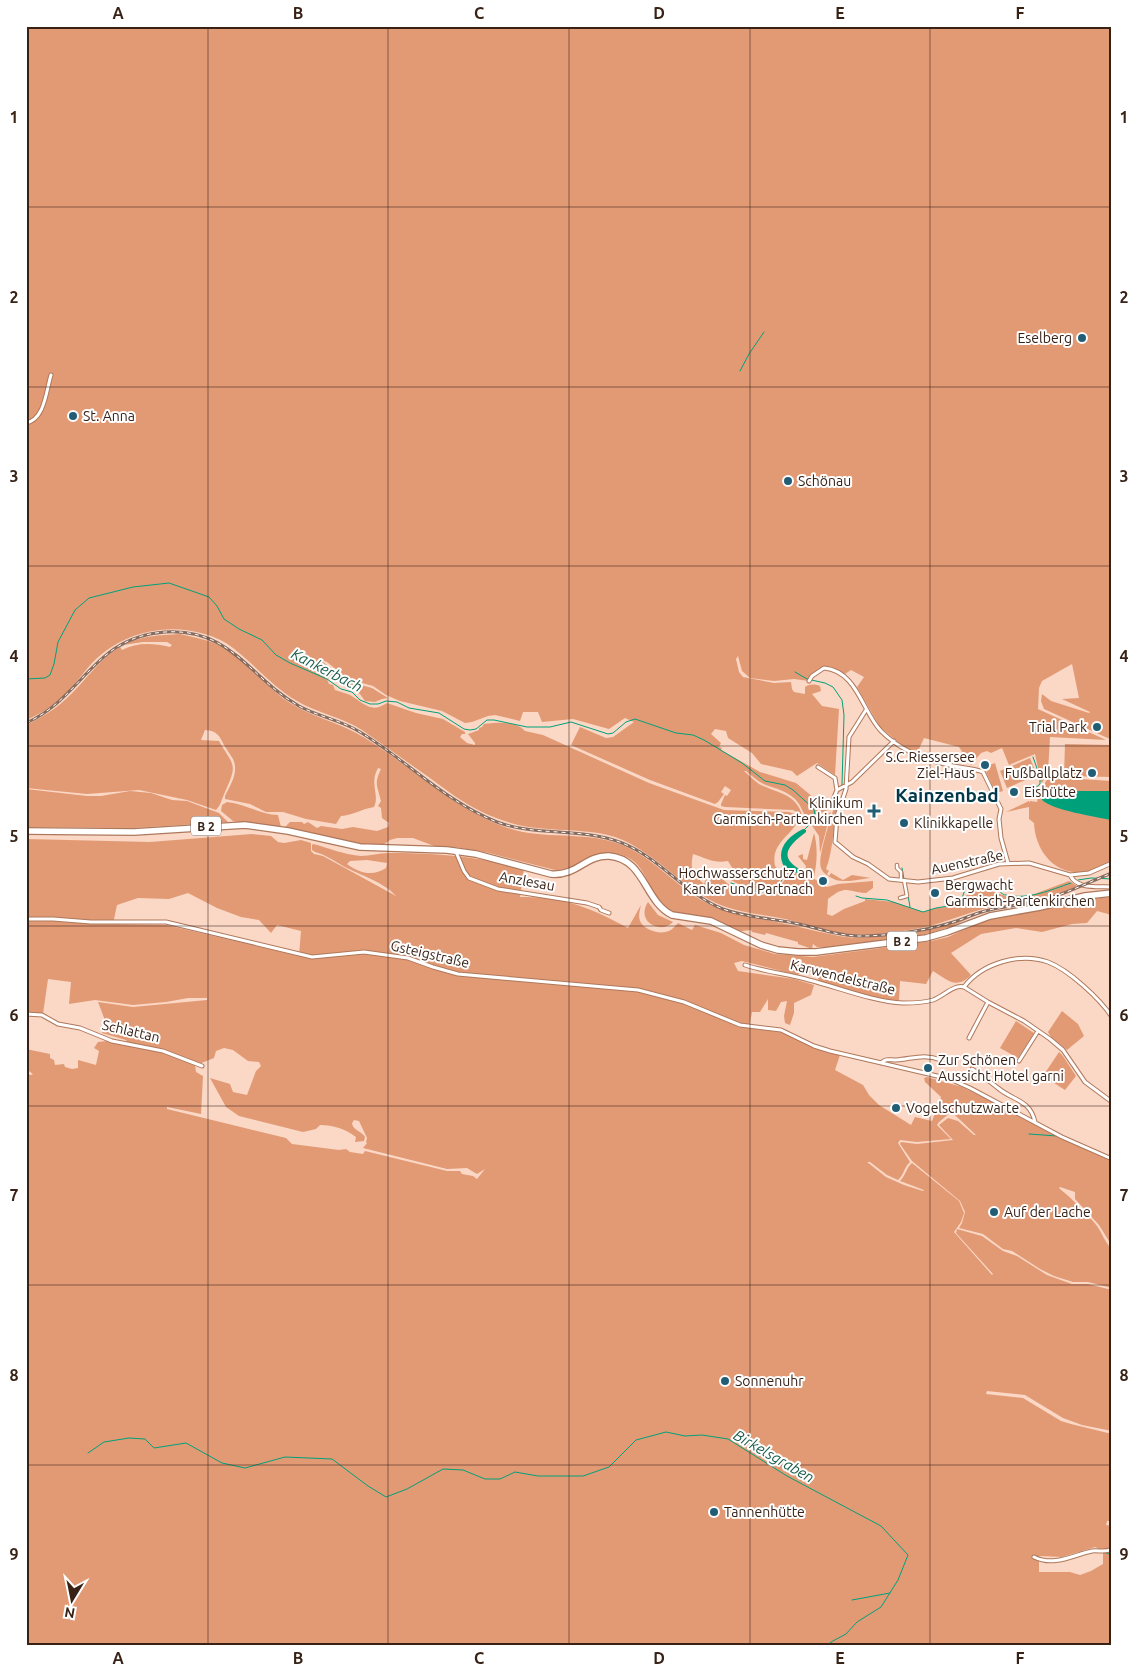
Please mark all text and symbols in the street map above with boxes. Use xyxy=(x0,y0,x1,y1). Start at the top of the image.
text: A xyxy=(112,4,124,22)
text: B xyxy=(293,4,303,22)
text: C xyxy=(474,4,484,22)
text: D xyxy=(653,4,665,22)
text: E xyxy=(835,4,845,22)
text: F xyxy=(1016,4,1025,22)
text: 1 xyxy=(9,108,19,126)
text: 1 xyxy=(1119,108,1129,126)
text: 2 xyxy=(9,288,19,306)
text: 2 xyxy=(1119,288,1129,306)
place label: Eselberg xyxy=(1017,330,1072,346)
marker: Eselberg xyxy=(1076,332,1088,344)
place label: St. Anna xyxy=(83,408,135,424)
marker: St. Anna xyxy=(67,410,79,422)
text: 3 xyxy=(9,467,19,485)
text: 3 xyxy=(1119,467,1129,485)
place label: Schönau xyxy=(798,473,851,489)
marker: Schönau xyxy=(782,475,794,487)
water label: Kankerbach xyxy=(289,645,365,695)
text: 4 xyxy=(9,647,19,665)
text: 4 xyxy=(1119,647,1129,665)
place label: Trial Park xyxy=(1029,719,1087,735)
marker: Trial Park xyxy=(1091,721,1103,733)
place label: S.C.Riessersee Ziel-Haus xyxy=(885,749,975,781)
marker: S.C.Riessersee Ziel-Haus xyxy=(979,759,991,771)
place label: Fußballplatz xyxy=(1005,765,1082,781)
marker: Fußballplatz xyxy=(1086,767,1098,779)
district label: Kainzenbad xyxy=(895,784,999,806)
place label: Eishütte xyxy=(1024,784,1076,800)
marker: Eishütte xyxy=(1008,786,1020,798)
place label: Klinikum Garmisch-Partenkirchen xyxy=(713,795,863,827)
marker: Klinikum Garmisch-Partenkirchen xyxy=(867,804,881,818)
place label: Klinikkapelle xyxy=(914,815,993,831)
road number: B 2 xyxy=(191,816,221,836)
marker: Klinikkapelle xyxy=(898,817,910,829)
text: 5 xyxy=(9,827,19,845)
text: 5 xyxy=(1119,827,1129,845)
street label: Auenstraße xyxy=(930,847,1004,877)
place label: Hochwasserschutz an Kanker und Partnach xyxy=(678,865,813,897)
street label: Anzlesau xyxy=(498,868,556,894)
marker: Hochwasserschutz an Kanker und Partnach xyxy=(817,875,829,887)
place label: Bergwacht Garmisch-Partenkirchen xyxy=(945,877,1095,909)
marker: Bergwacht Garmisch-Partenkirchen xyxy=(929,887,941,899)
road number: B 2 xyxy=(887,931,917,950)
street label: Gsteigstraße xyxy=(389,937,471,971)
street label: Karwendelstraße xyxy=(789,956,897,998)
text: 6 xyxy=(9,1006,19,1024)
text: 6 xyxy=(1119,1006,1129,1024)
street label: Schlattan xyxy=(101,1017,161,1045)
place label: Zur Schönen Aussicht Hotel garni xyxy=(938,1052,1064,1084)
marker: Zur Schönen Aussicht Hotel garni xyxy=(922,1062,934,1074)
place label: Vogelschutzwarte xyxy=(906,1100,1019,1116)
marker: Vogelschutzwarte xyxy=(890,1102,902,1114)
text: 7 xyxy=(9,1186,19,1204)
text: 7 xyxy=(1119,1186,1129,1204)
place label: Auf der Lache xyxy=(1004,1204,1091,1220)
marker: Auf der Lache xyxy=(988,1206,1000,1218)
text: 8 xyxy=(9,1366,19,1384)
text: 8 xyxy=(1119,1366,1129,1384)
place label: Sonnenuhr xyxy=(735,1373,804,1389)
marker: Sonnenuhr xyxy=(719,1375,731,1387)
water label: Birkelsgraben xyxy=(731,1426,817,1486)
place label: Tannenhütte xyxy=(724,1504,805,1520)
marker: Tannenhütte xyxy=(708,1506,720,1518)
text: 9 xyxy=(9,1545,19,1563)
text: 9 xyxy=(1119,1545,1129,1563)
north arrow xyxy=(48,1574,98,1624)
text: N xyxy=(63,1604,76,1622)
text: A xyxy=(112,1649,124,1667)
text: B xyxy=(293,1649,303,1667)
text: C xyxy=(474,1649,484,1667)
text: D xyxy=(653,1649,665,1667)
text: E xyxy=(835,1649,845,1667)
text: F xyxy=(1016,1649,1025,1667)

